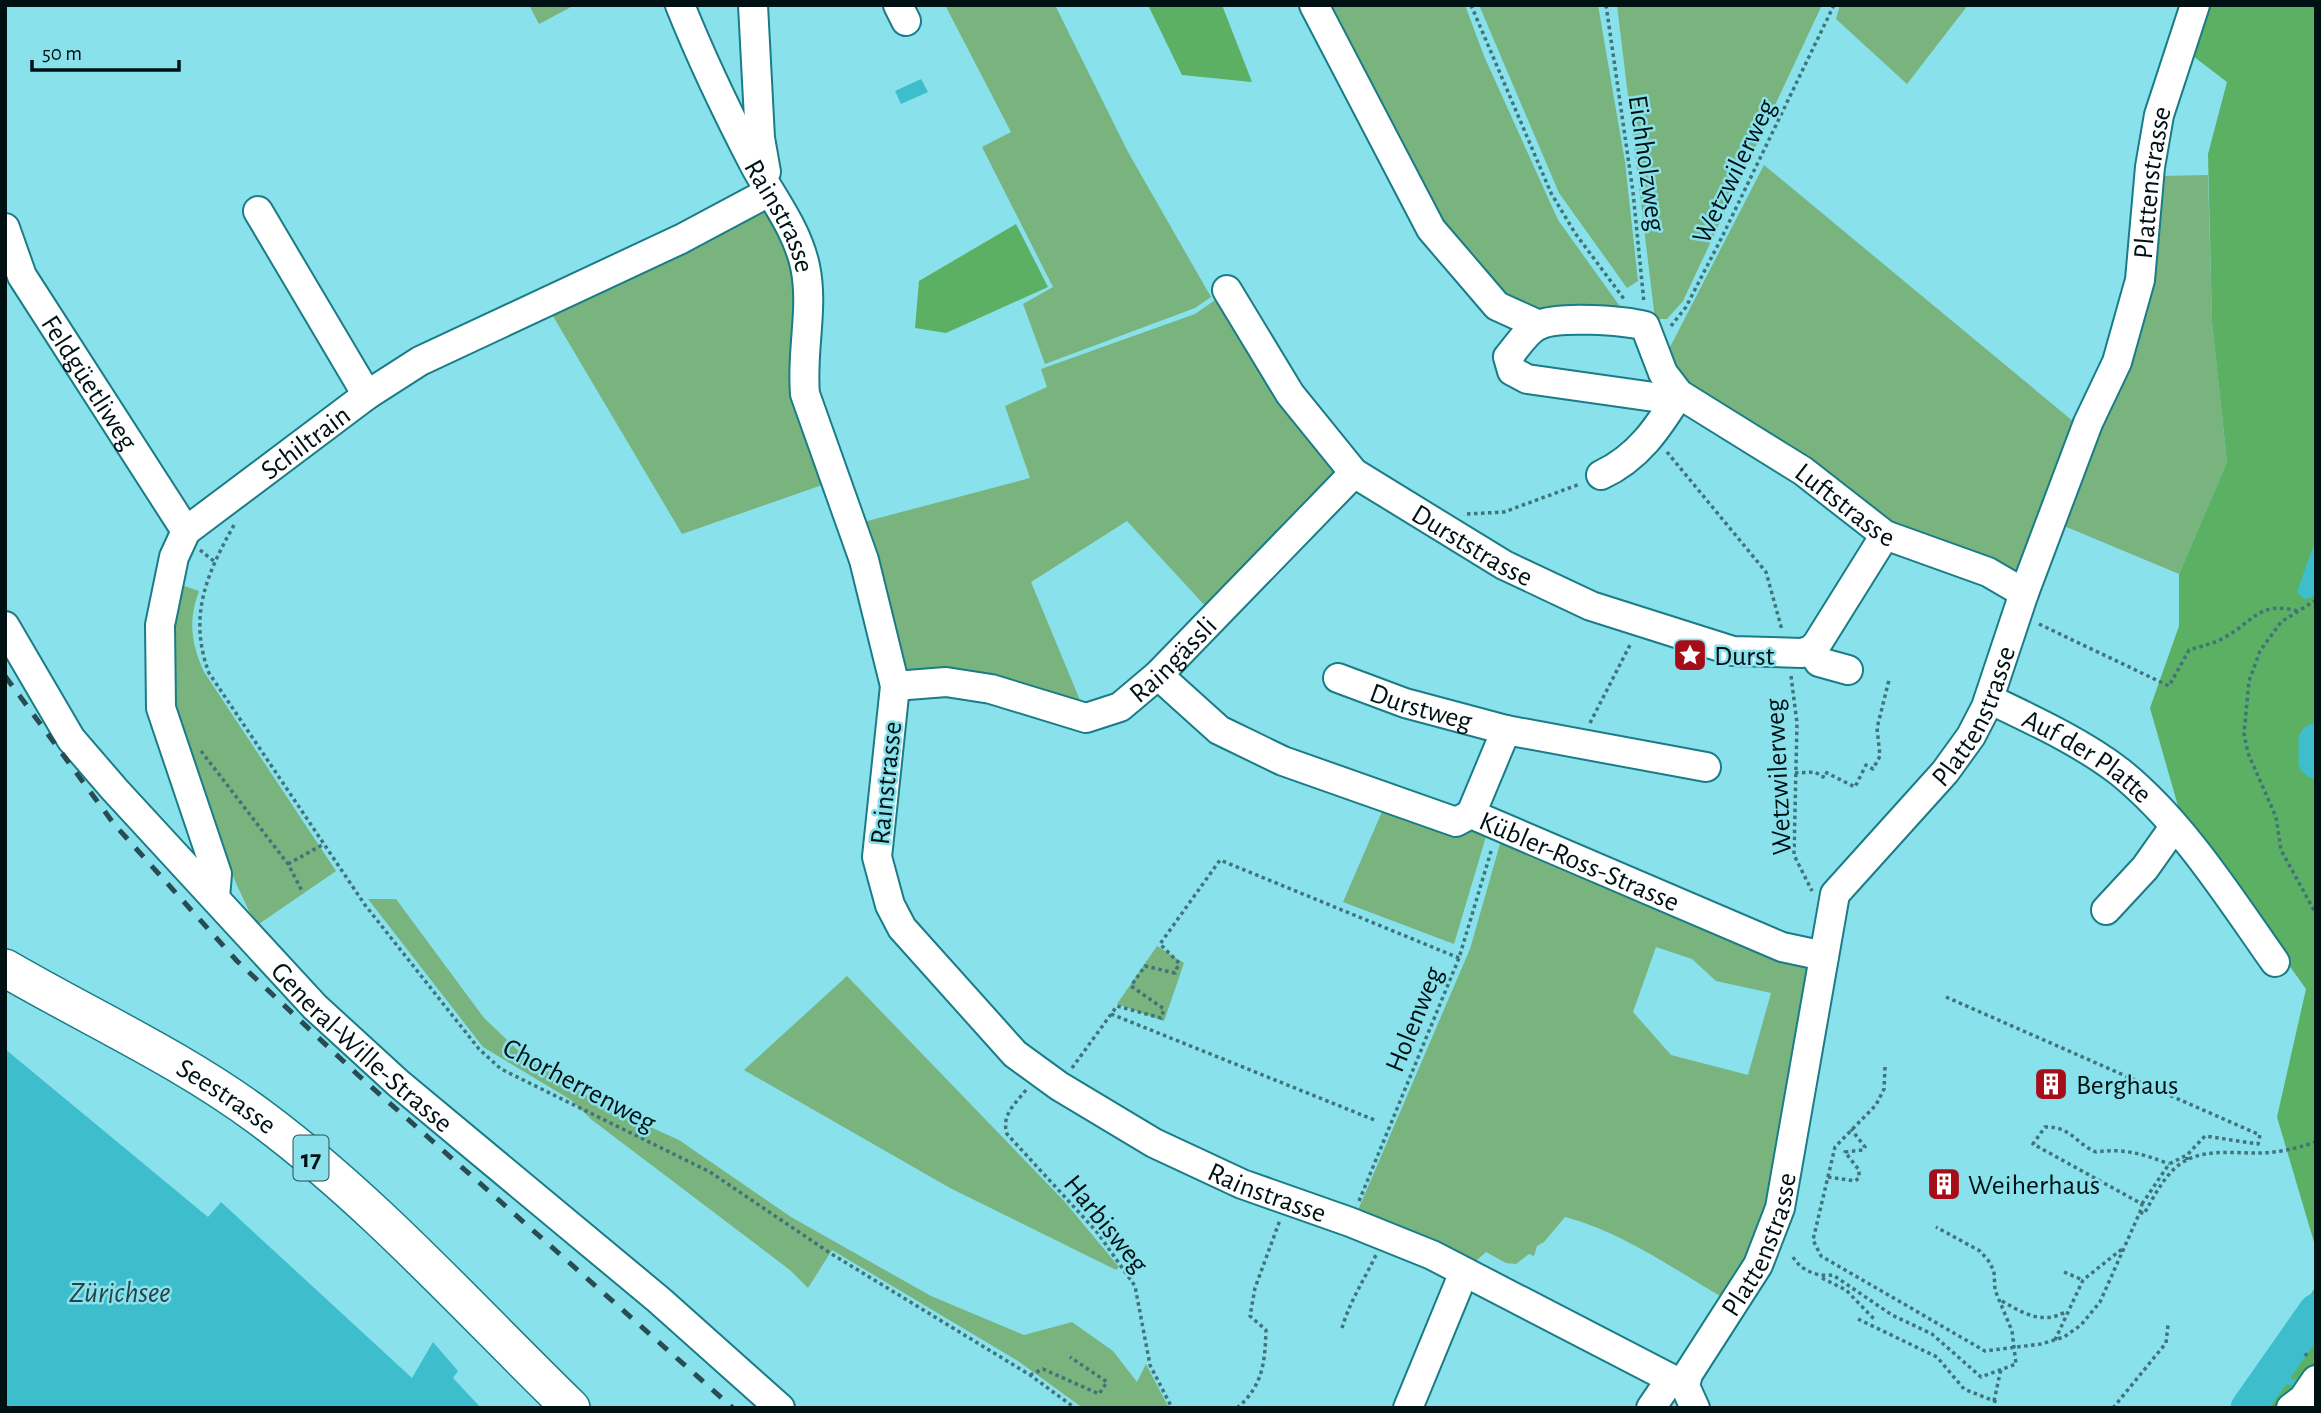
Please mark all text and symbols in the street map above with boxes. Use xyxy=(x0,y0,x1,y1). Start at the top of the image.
scale bar xyxy=(32,28,178,72)
text: 50 m xyxy=(42,43,82,64)
street label: Eichholzweg xyxy=(1623,93,1669,233)
street label: Wetzwilerweg xyxy=(1688,95,1782,248)
street label: Plattenstrasse xyxy=(2130,103,2177,260)
street label: Rainstrasse xyxy=(738,155,818,275)
street label: Feldgüetliweg xyxy=(35,311,142,456)
street label: Schiltrain xyxy=(256,401,356,486)
street label: Luftstrasse xyxy=(1789,458,1898,553)
street label: Durststrasse xyxy=(1406,500,1537,592)
street label: Raingässli xyxy=(1125,612,1223,709)
place icon: Durst xyxy=(1671,636,1709,674)
place label: Durst xyxy=(1714,643,1774,671)
street label: Plattenstrasse xyxy=(1927,643,2021,793)
street label: Durstweg xyxy=(1366,679,1475,736)
street label: Wetzwilerweg xyxy=(1761,698,1797,856)
street label: Auf der Platte xyxy=(2018,705,2157,809)
street label: Rainstrasse xyxy=(867,720,907,846)
street label: Kübler-Ross-Strasse xyxy=(1475,807,1683,917)
street label: General-Wille-Strasse xyxy=(265,957,457,1138)
street label: Holenweg xyxy=(1381,963,1449,1076)
street label: Chorherrenweg xyxy=(498,1034,660,1138)
street label: Seestrasse xyxy=(171,1054,281,1140)
building icon: Berghaus xyxy=(2032,1065,2070,1103)
place label: Berghaus xyxy=(2076,1072,2178,1100)
road number: 17 xyxy=(294,1135,328,1180)
street label: Rainstrasse xyxy=(1203,1158,1329,1228)
building icon: Weiherhaus xyxy=(1925,1165,1963,1203)
street label: Harbisweg xyxy=(1058,1170,1153,1279)
street label: Plattenstrasse xyxy=(1717,1171,1802,1322)
place label: Weiherhaus xyxy=(1968,1172,2100,1200)
water label: Zürichsee xyxy=(69,1278,171,1308)

